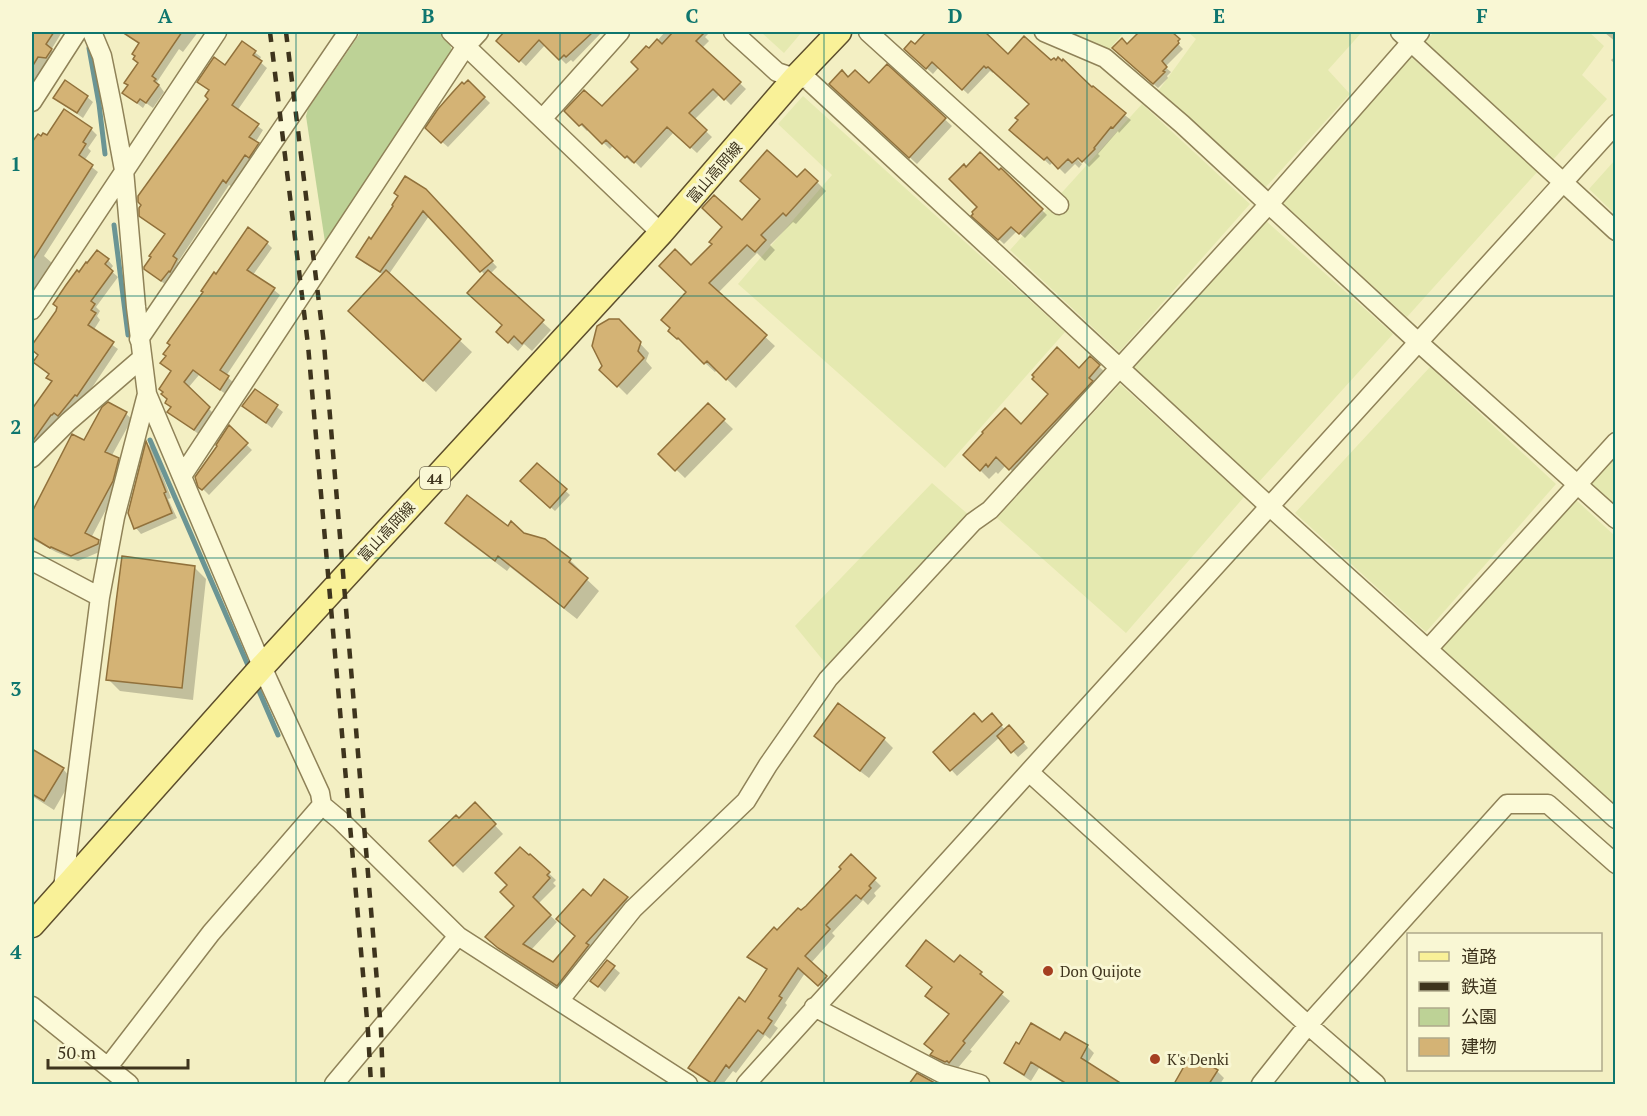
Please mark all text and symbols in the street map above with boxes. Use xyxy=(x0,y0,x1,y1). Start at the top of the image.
text: A xyxy=(158,2,173,29)
text: B xyxy=(422,2,435,29)
text: C xyxy=(685,2,699,29)
text: D xyxy=(948,2,962,29)
text: E xyxy=(1213,2,1225,29)
text: F xyxy=(1476,2,1488,29)
street label: 富山高岡線 xyxy=(682,137,746,207)
text: 1 xyxy=(10,150,22,177)
text: 2 xyxy=(10,413,22,440)
road number: 44 xyxy=(420,467,450,489)
street label: 富山高岡線 xyxy=(353,497,419,565)
text: 3 xyxy=(10,675,22,702)
legend xyxy=(1407,933,1602,1071)
text: 4 xyxy=(10,938,22,965)
text: 道路 xyxy=(1461,944,1497,968)
place label: Don Quijote xyxy=(1060,961,1141,981)
marker: Don Quijote xyxy=(1041,964,1055,978)
text: 鉄道 xyxy=(1461,974,1497,998)
text: 公園 xyxy=(1461,1004,1497,1028)
scale bar xyxy=(48,1032,188,1070)
text: 建物 xyxy=(1461,1034,1497,1058)
text: 50 m xyxy=(57,1040,97,1064)
place label: K's Denki xyxy=(1167,1049,1229,1069)
marker: K's Denki xyxy=(1148,1052,1162,1066)

